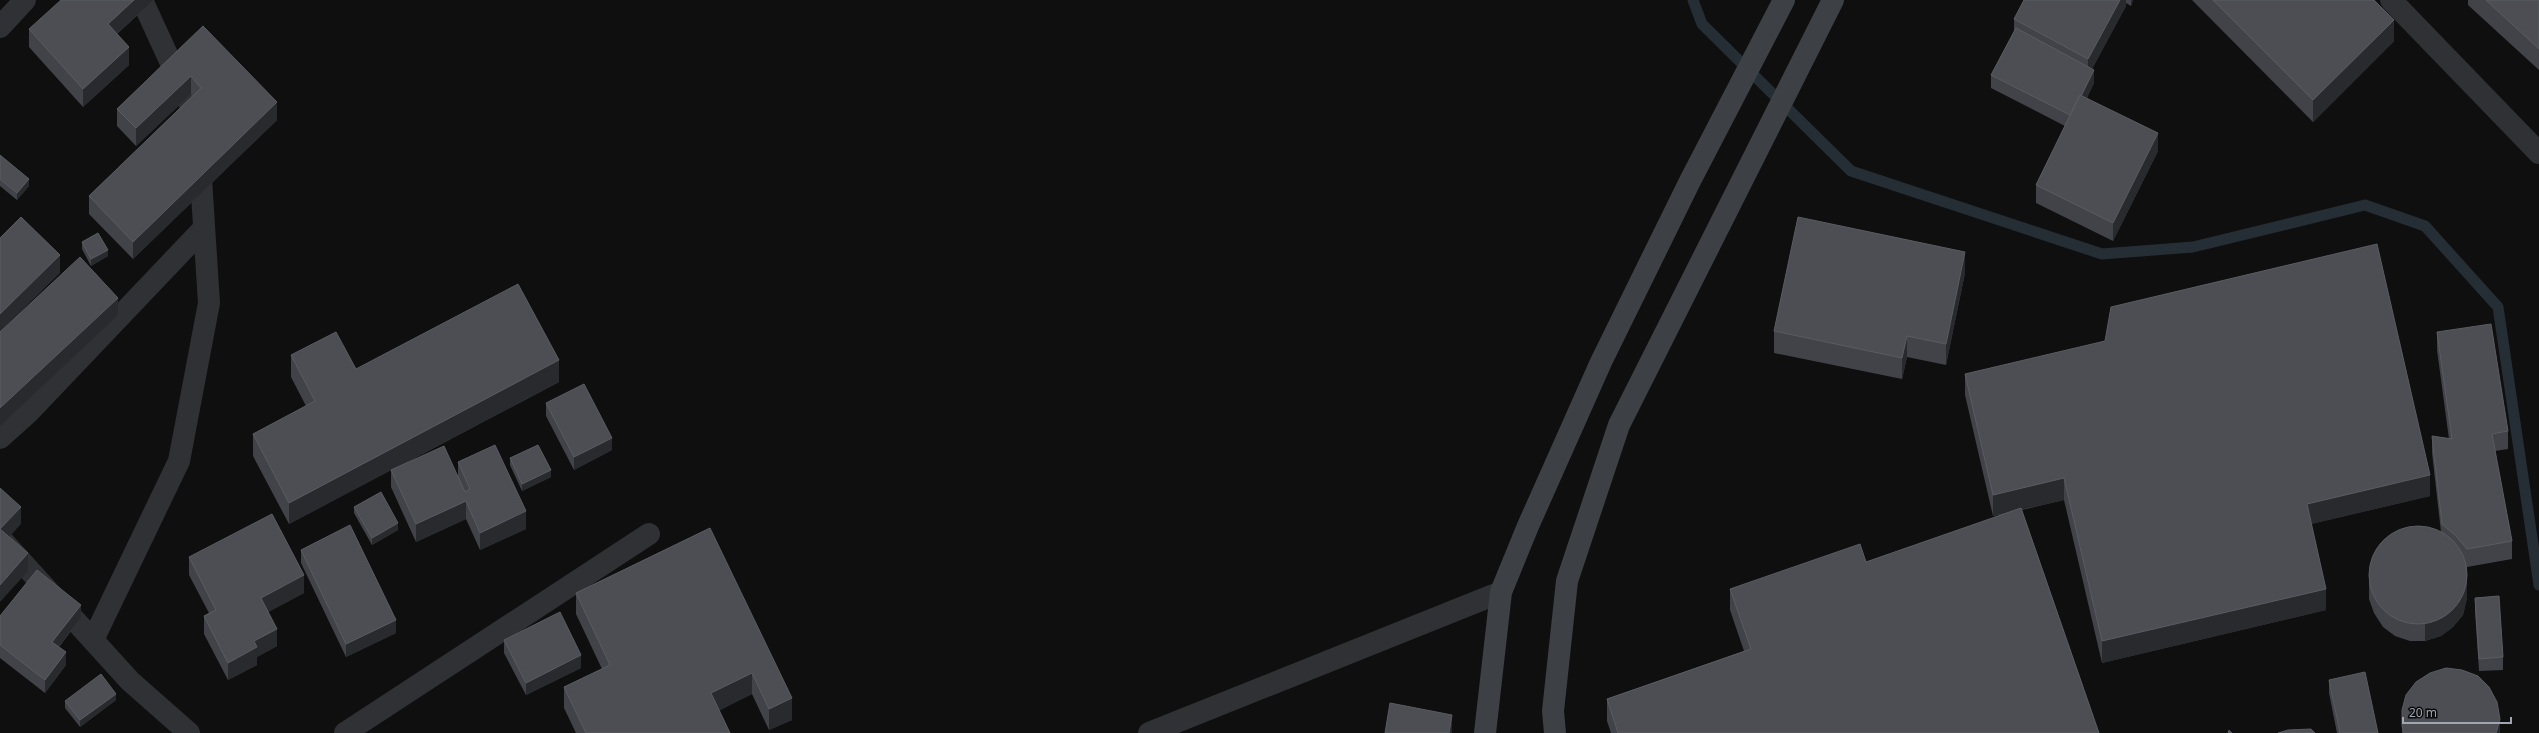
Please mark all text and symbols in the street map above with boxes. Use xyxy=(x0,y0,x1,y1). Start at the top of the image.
scale bar xyxy=(2403,699,2511,725)
text: 20 m xyxy=(2409,704,2437,721)

